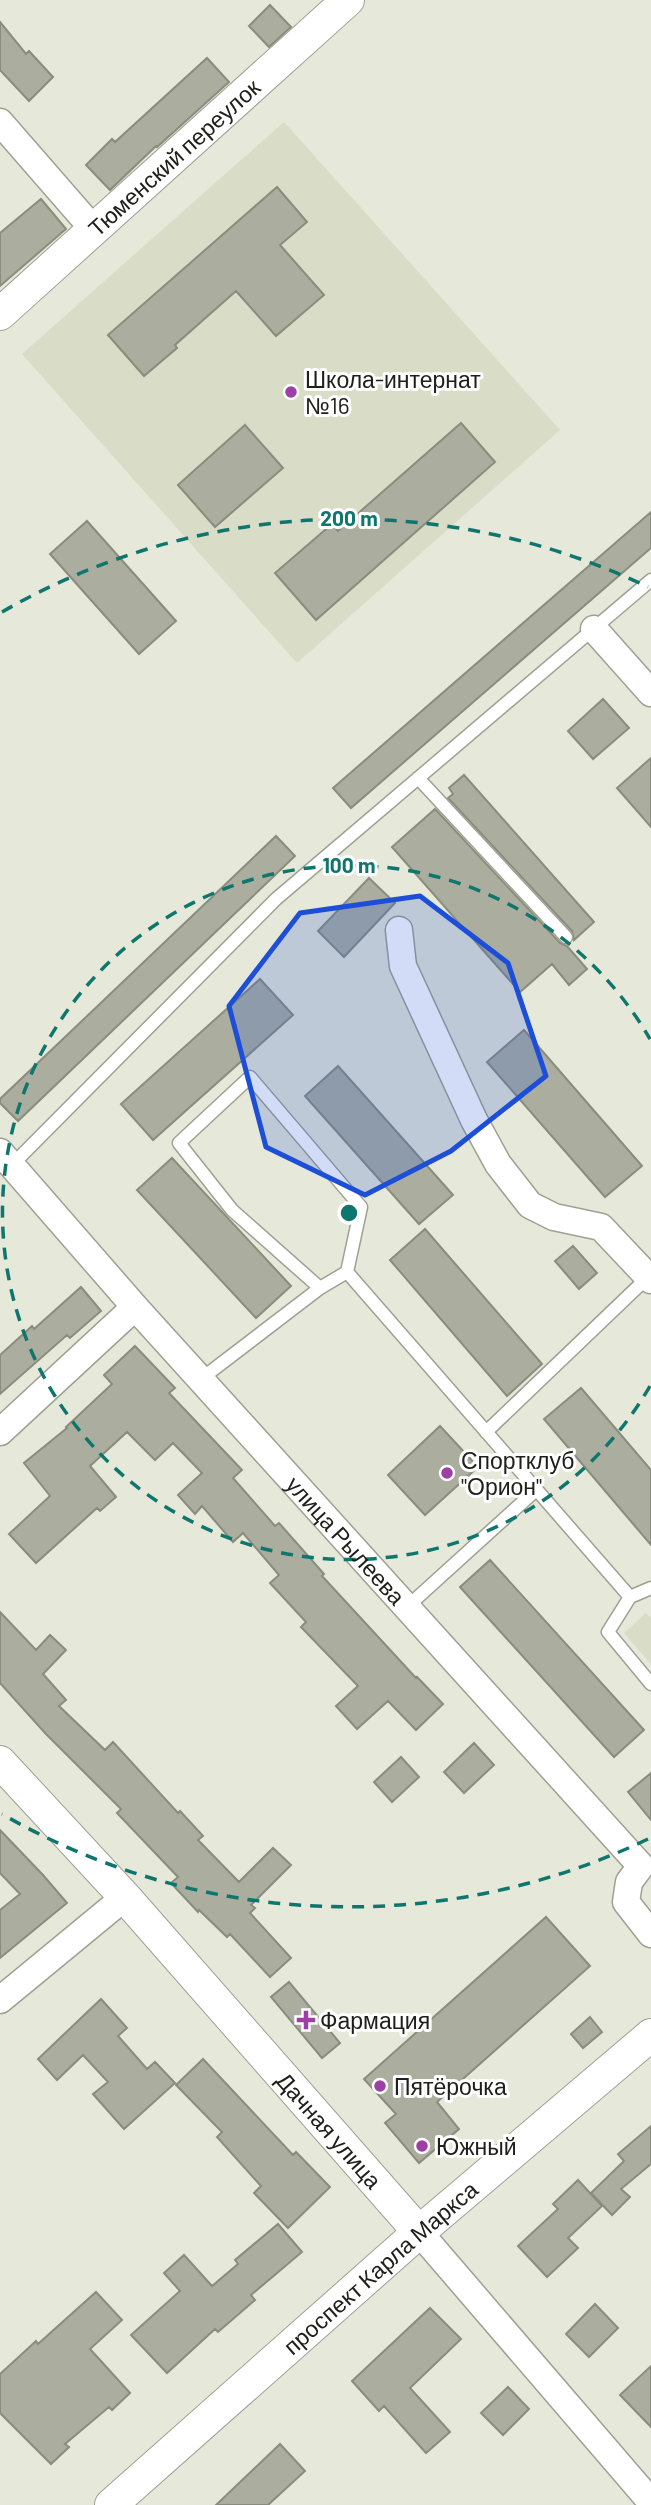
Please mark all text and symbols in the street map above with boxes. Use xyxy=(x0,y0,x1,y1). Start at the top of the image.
street label: Тюменский переулок xyxy=(82,72,266,242)
place label: Школа-интернат №16 xyxy=(305,365,481,419)
marker: Школа-интернат №16 xyxy=(283,384,299,400)
text: 200 m xyxy=(320,505,378,530)
text: 100 m xyxy=(322,852,376,877)
centre of rings xyxy=(337,1201,361,1225)
place label: Спортклуб "Орион" xyxy=(461,1446,574,1500)
marker: Спортклуб "Орион" xyxy=(439,1465,455,1481)
street label: улица Рылеева xyxy=(281,1470,411,1610)
place label: Фармация xyxy=(320,2006,430,2034)
marker: Фармация xyxy=(298,2012,314,2028)
street label: Дачная улица xyxy=(271,2066,388,2194)
place label: Пятёрочка xyxy=(394,2072,507,2100)
marker: Пятёрочка xyxy=(372,2078,388,2094)
place label: Южный xyxy=(436,2132,517,2160)
marker: Южный xyxy=(414,2138,430,2154)
street label: проспект Карла Маркса xyxy=(277,2175,483,2360)

